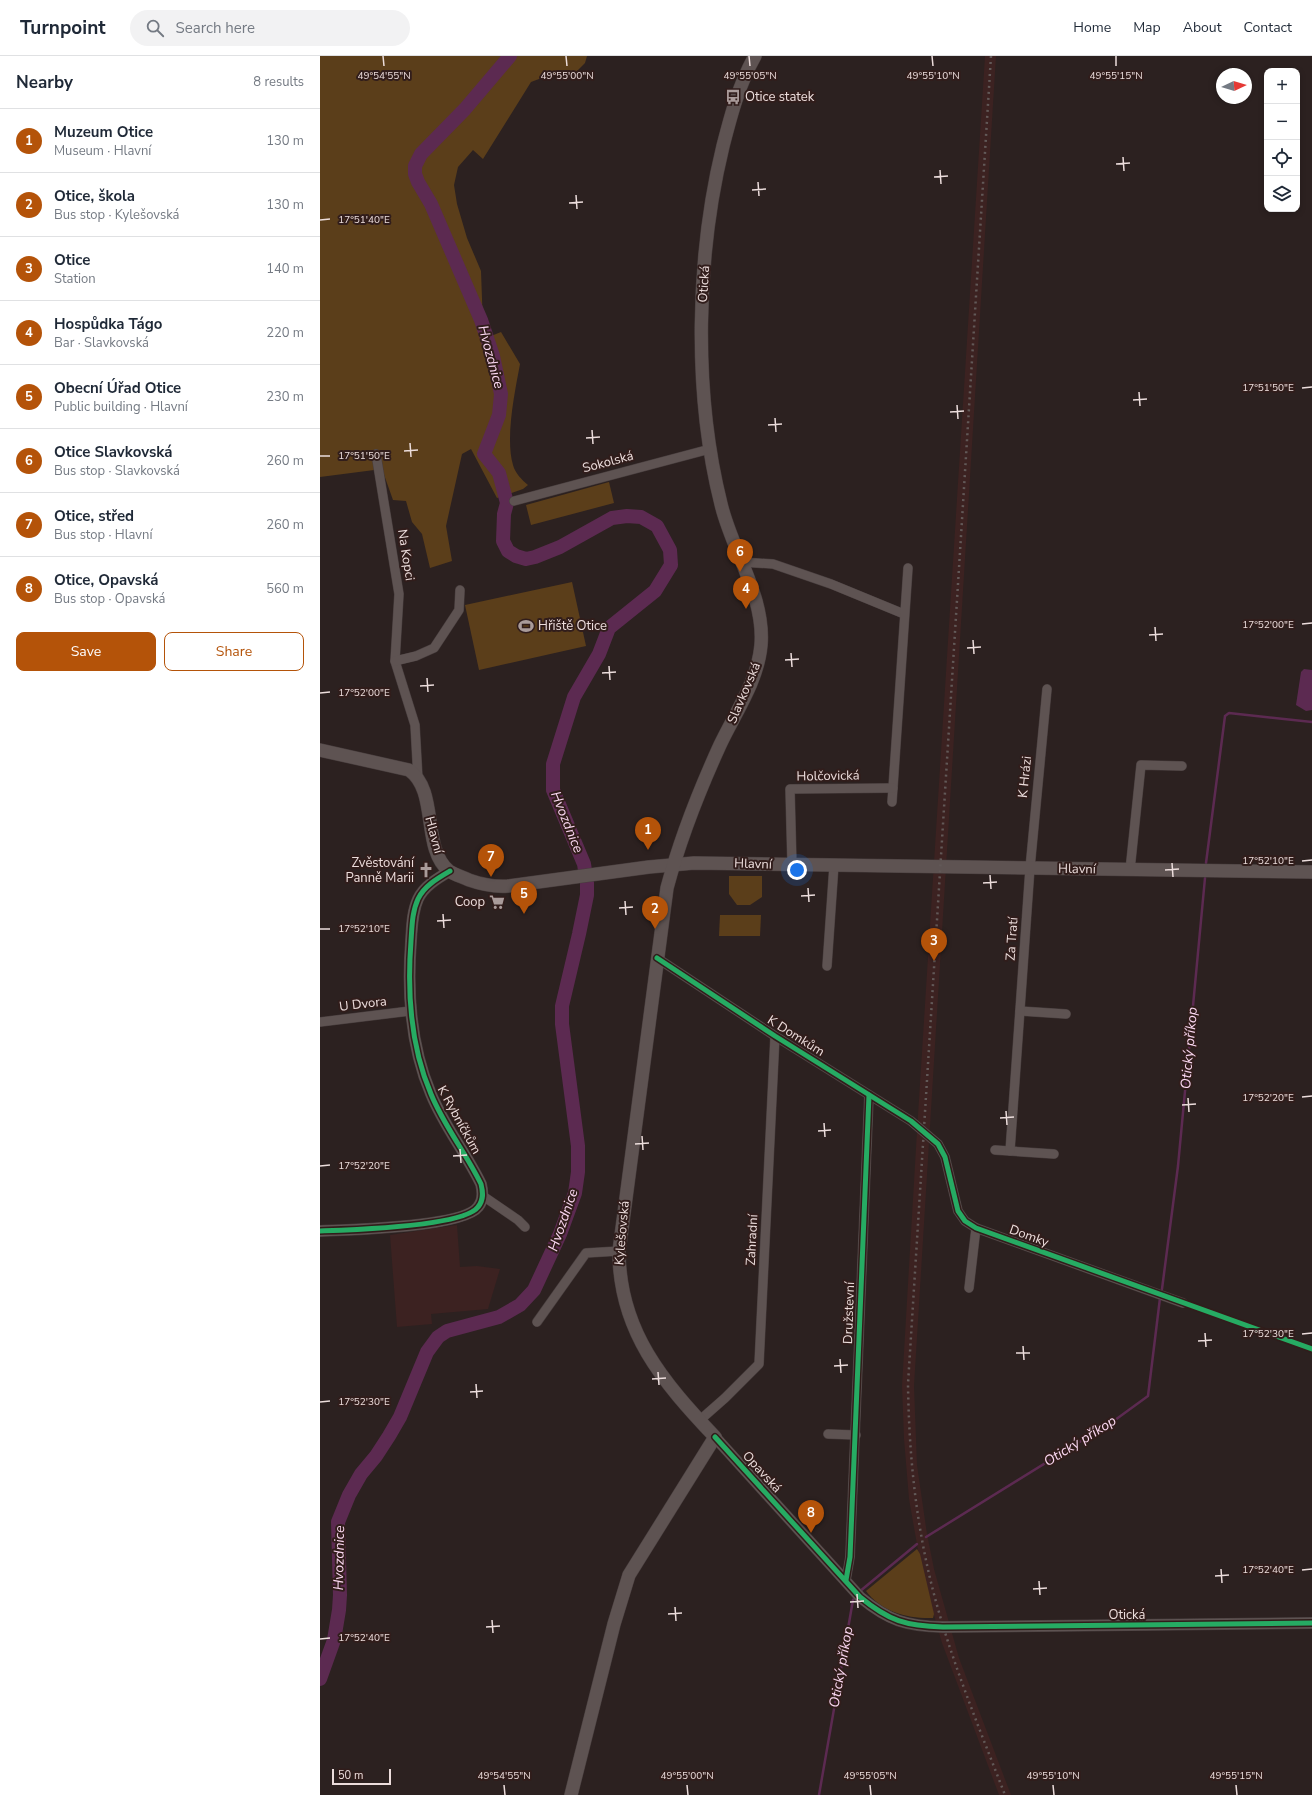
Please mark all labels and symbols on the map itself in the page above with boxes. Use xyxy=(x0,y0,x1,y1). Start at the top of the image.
north arrow xyxy=(1216,68,1252,104)
text: 49°54'55"N xyxy=(357,69,411,83)
text: 49°55'00"N xyxy=(540,69,594,83)
text: 49°55'05"N xyxy=(723,69,777,83)
text: 49°55'10"N xyxy=(906,69,960,83)
text: 49°55'15"N xyxy=(1089,69,1143,83)
bus stop icon: Otice statek xyxy=(724,88,742,106)
place label: Otice statek xyxy=(745,88,815,106)
text: 17°51'40"E xyxy=(338,213,390,227)
street label: Otická xyxy=(694,265,714,303)
water label: Hvozdnice xyxy=(473,323,509,391)
text: 17°51'50"E xyxy=(1242,381,1294,395)
street label: Sokolská xyxy=(580,447,636,477)
text: 17°51'50"E xyxy=(338,449,390,463)
street label: Na Kopci xyxy=(393,528,419,582)
pin: 6 xyxy=(727,539,753,572)
pin: 4 xyxy=(733,576,759,609)
sports icon: Hřiště Otice xyxy=(517,617,535,635)
place label: Hřiště Otice xyxy=(538,617,607,635)
text: 17°52'00"E xyxy=(1242,618,1294,632)
street label: Slavkovská xyxy=(723,660,765,726)
text: 17°52'00"E xyxy=(338,686,390,700)
street label: K Hrázi xyxy=(1014,755,1036,799)
street label: Holčovická xyxy=(796,766,860,786)
water label: Hvozdnice xyxy=(546,788,588,856)
street label: Hlavní xyxy=(420,814,448,856)
pin: 1 xyxy=(635,817,661,850)
pin: 7 xyxy=(478,844,504,877)
place label: Zvěstování Panně Marii xyxy=(345,854,415,887)
street label: Hlavní xyxy=(734,854,773,874)
text: 17°52'10"E xyxy=(1242,854,1294,868)
your location xyxy=(787,860,807,880)
street label: Hlavní xyxy=(1058,860,1097,878)
church icon: Zvěstování Panně Marii xyxy=(417,861,435,879)
pin: 5 xyxy=(511,881,537,914)
place label: Coop xyxy=(455,893,485,911)
supermarket icon: Coop xyxy=(488,893,506,911)
pin: 2 xyxy=(642,896,668,929)
street label: Za Tratí xyxy=(1001,916,1023,961)
text: 17°52'10"E xyxy=(338,922,390,936)
pin: 3 xyxy=(921,928,947,961)
street label: U Dvora xyxy=(338,992,388,1016)
water label: Otický příkop xyxy=(1176,1006,1202,1090)
street label: K Domkům xyxy=(764,1011,828,1061)
street label: K Rybníčkům xyxy=(433,1083,485,1157)
text: 17°52'20"E xyxy=(1242,1091,1294,1105)
text: 17°52'20"E xyxy=(338,1159,390,1173)
water label: Hvozdnice xyxy=(543,1186,583,1254)
street label: Kylešovská xyxy=(610,1200,634,1266)
street label: Zahradní xyxy=(742,1213,762,1266)
street label: Domky xyxy=(1007,1221,1052,1252)
street label: Družstevní xyxy=(839,1281,859,1344)
text: 17°52'30"E xyxy=(1242,1327,1294,1341)
text: 17°52'30"E xyxy=(338,1395,390,1409)
water label: Otický příkop xyxy=(1040,1411,1120,1471)
street label: Opavská xyxy=(738,1447,786,1497)
pin: 8 xyxy=(798,1500,824,1533)
water label: Hvozdnice xyxy=(329,1525,349,1591)
text: 17°52'40"E xyxy=(1242,1563,1294,1577)
street label: Otická xyxy=(1109,1606,1145,1624)
water label: Otický příkop xyxy=(824,1625,858,1709)
text: 17°52'40"E xyxy=(338,1631,390,1645)
scale bar xyxy=(332,1767,391,1786)
text: 49°54'55"N xyxy=(477,1769,531,1783)
text: 49°55'00"N xyxy=(660,1769,714,1783)
text: 49°55'05"N xyxy=(843,1769,897,1783)
text: 49°55'10"N xyxy=(1026,1769,1080,1783)
text: 49°55'15"N xyxy=(1209,1769,1263,1783)

